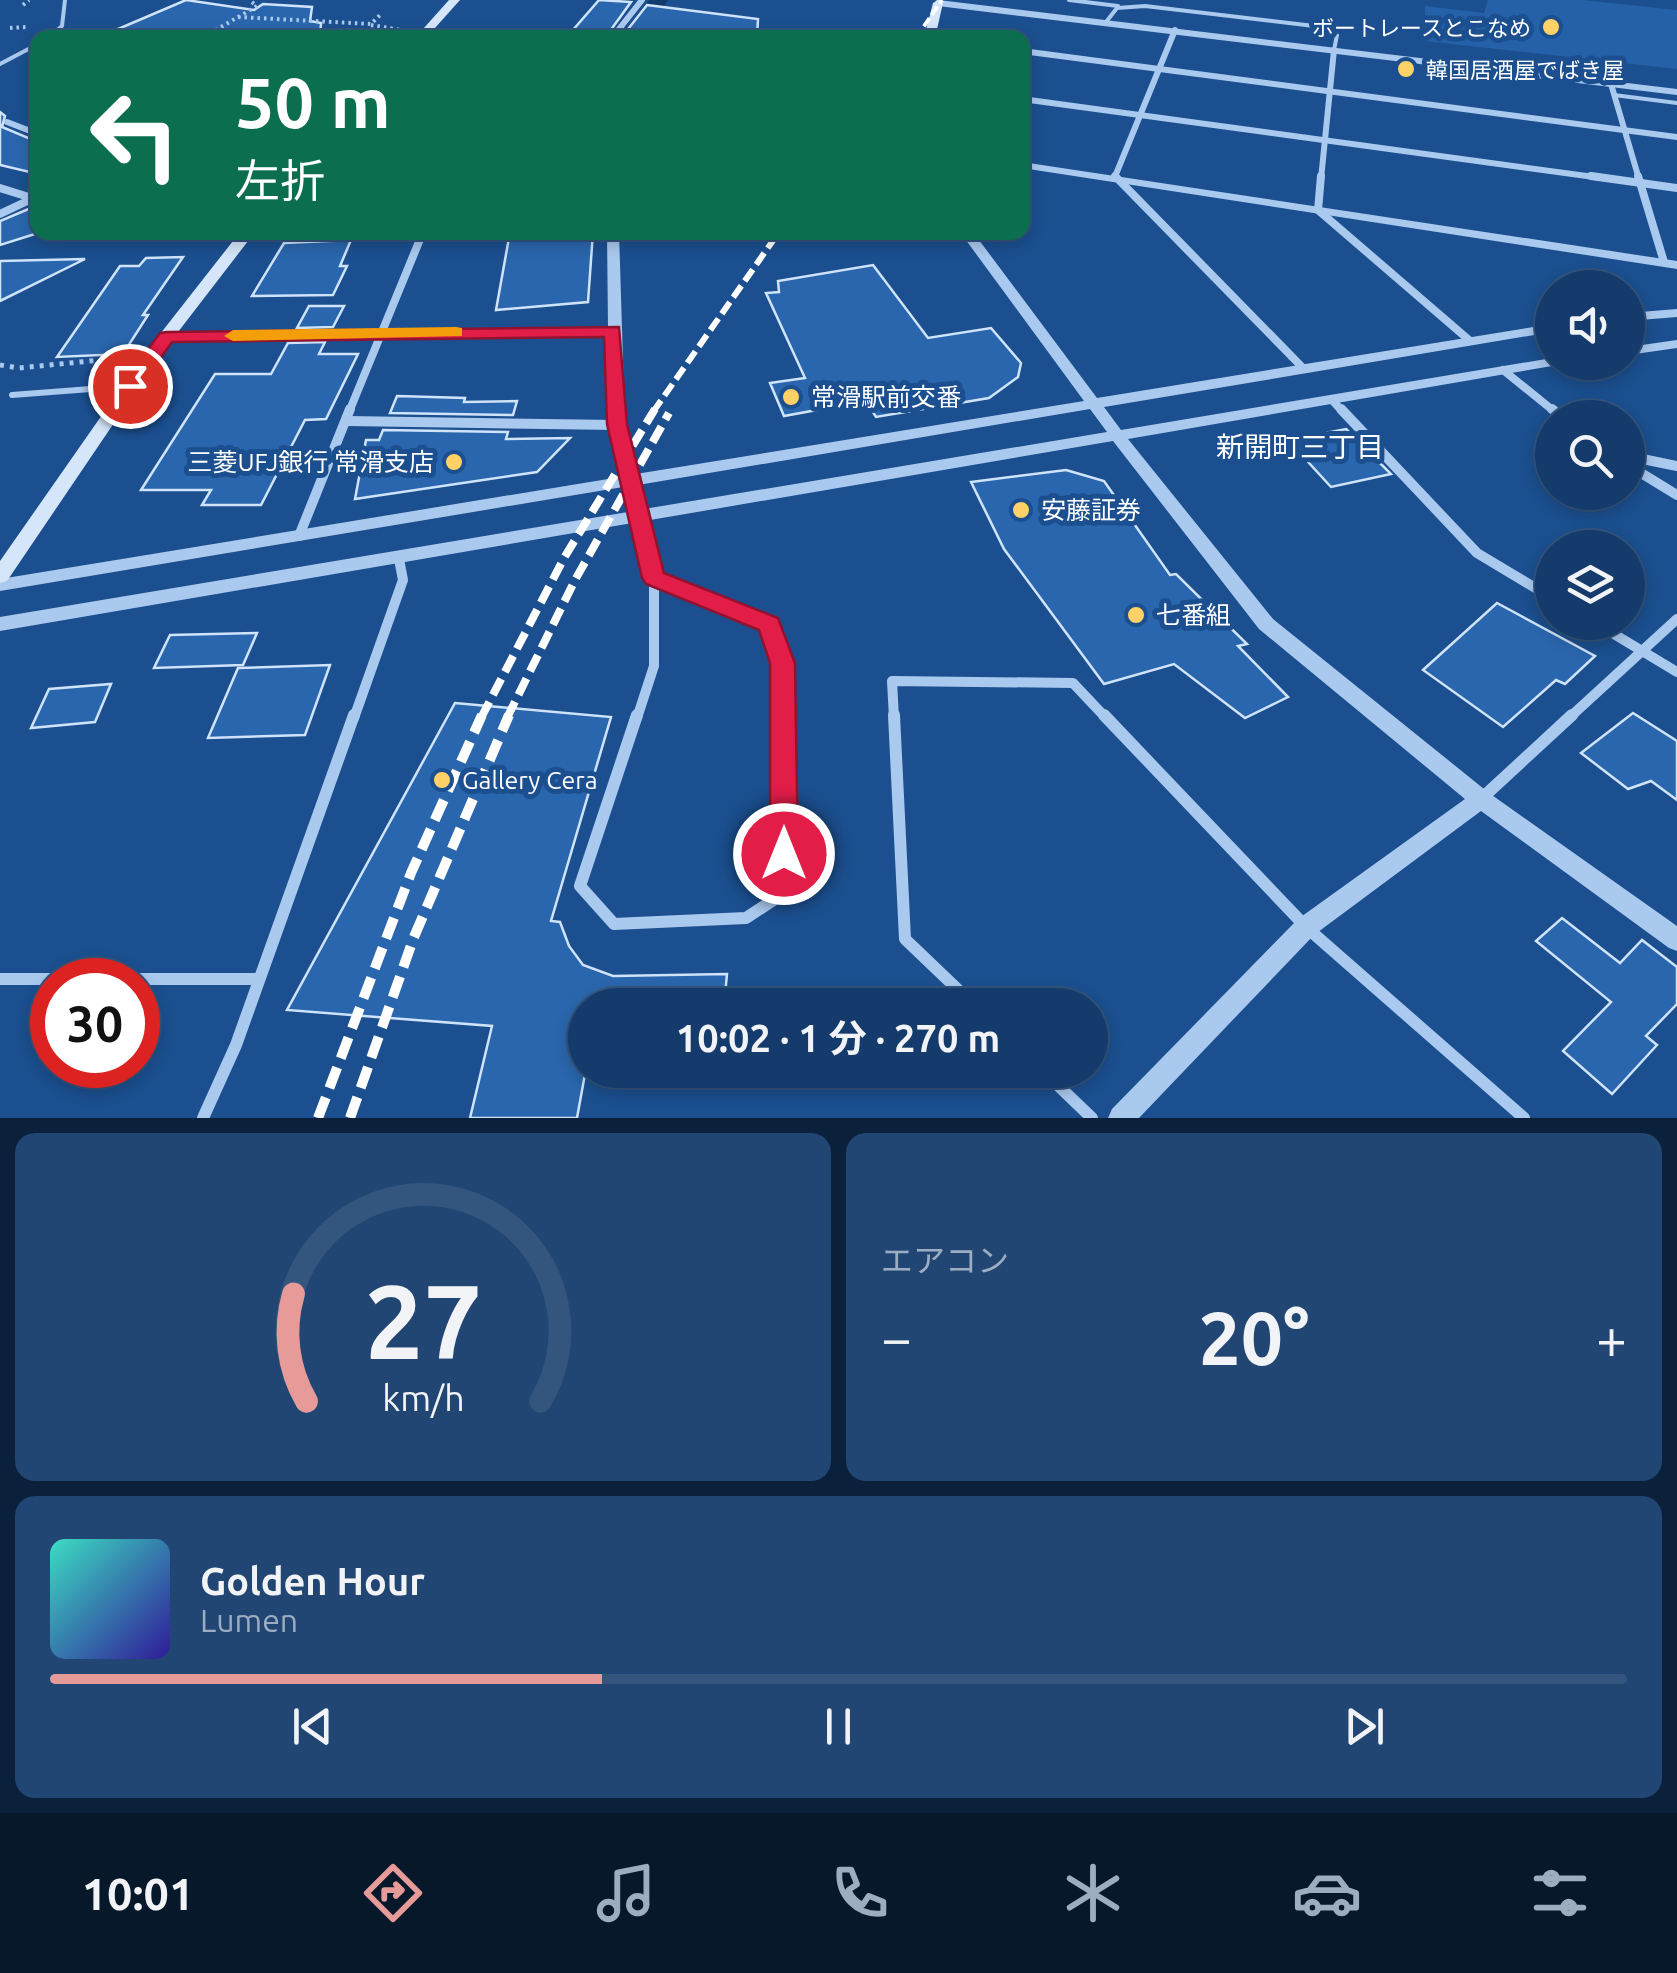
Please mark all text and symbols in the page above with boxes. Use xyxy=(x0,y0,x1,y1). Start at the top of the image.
place label: ボートレースとこなめ xyxy=(1312,15,1531,40)
marker: ボートレースとこなめ xyxy=(1540,16,1562,38)
place label: 韓国居酒屋でばき屋 xyxy=(1426,57,1624,82)
marker: 韓国居酒屋でばき屋 xyxy=(1395,58,1417,80)
text: 50 m xyxy=(235,63,391,141)
icon: left xyxy=(70,70,200,200)
text: 左折 xyxy=(235,155,325,206)
map controls xyxy=(1535,270,1645,640)
button: sound xyxy=(1535,270,1645,380)
pin xyxy=(88,344,173,429)
icon: arrive xyxy=(103,359,158,414)
place label: 常滑駅前交番 xyxy=(811,383,961,411)
marker: 常滑駅前交番 xyxy=(780,386,802,408)
button: search xyxy=(1535,400,1645,510)
district label: 新開町三丁目 xyxy=(1216,431,1384,462)
place label: 三菱UFJ銀行 常滑支店 xyxy=(187,448,434,476)
marker: 三菱UFJ銀行 常滑支店 xyxy=(443,451,465,473)
place label: 安藤証券 xyxy=(1041,496,1141,524)
marker: 安藤証券 xyxy=(1010,499,1032,521)
button: layers xyxy=(1535,530,1645,640)
place label: 七番組 xyxy=(1156,601,1231,629)
marker: 七番組 xyxy=(1125,604,1147,626)
place label: Gallery Cera xyxy=(462,766,598,794)
marker: Gallery Cera xyxy=(431,769,453,791)
position arrow xyxy=(732,802,836,906)
speed limit sign: 30 xyxy=(30,958,160,1088)
text: 10:02 · 1 分 · 270 m xyxy=(676,1017,1000,1059)
text: エアコン xyxy=(881,1242,1009,1278)
text: 27 xyxy=(364,1262,482,1379)
text: 20° xyxy=(1198,1295,1310,1379)
text: − xyxy=(881,1307,912,1368)
text: + xyxy=(1596,1307,1627,1368)
text: km/h xyxy=(382,1378,464,1418)
text: Golden Hour xyxy=(200,1560,425,1602)
text: Lumen xyxy=(200,1602,298,1638)
icon: previous xyxy=(285,1699,340,1754)
icon: pause xyxy=(811,1699,866,1754)
icon: next xyxy=(1337,1699,1392,1754)
icon: directions xyxy=(358,1858,428,1928)
icon: music xyxy=(591,1858,661,1928)
icon: phone xyxy=(825,1858,895,1928)
icon: climate xyxy=(1058,1858,1128,1928)
icon: car xyxy=(1292,1858,1362,1928)
icon: filters xyxy=(1525,1858,1595,1928)
text: 10:01 xyxy=(82,1868,194,1919)

